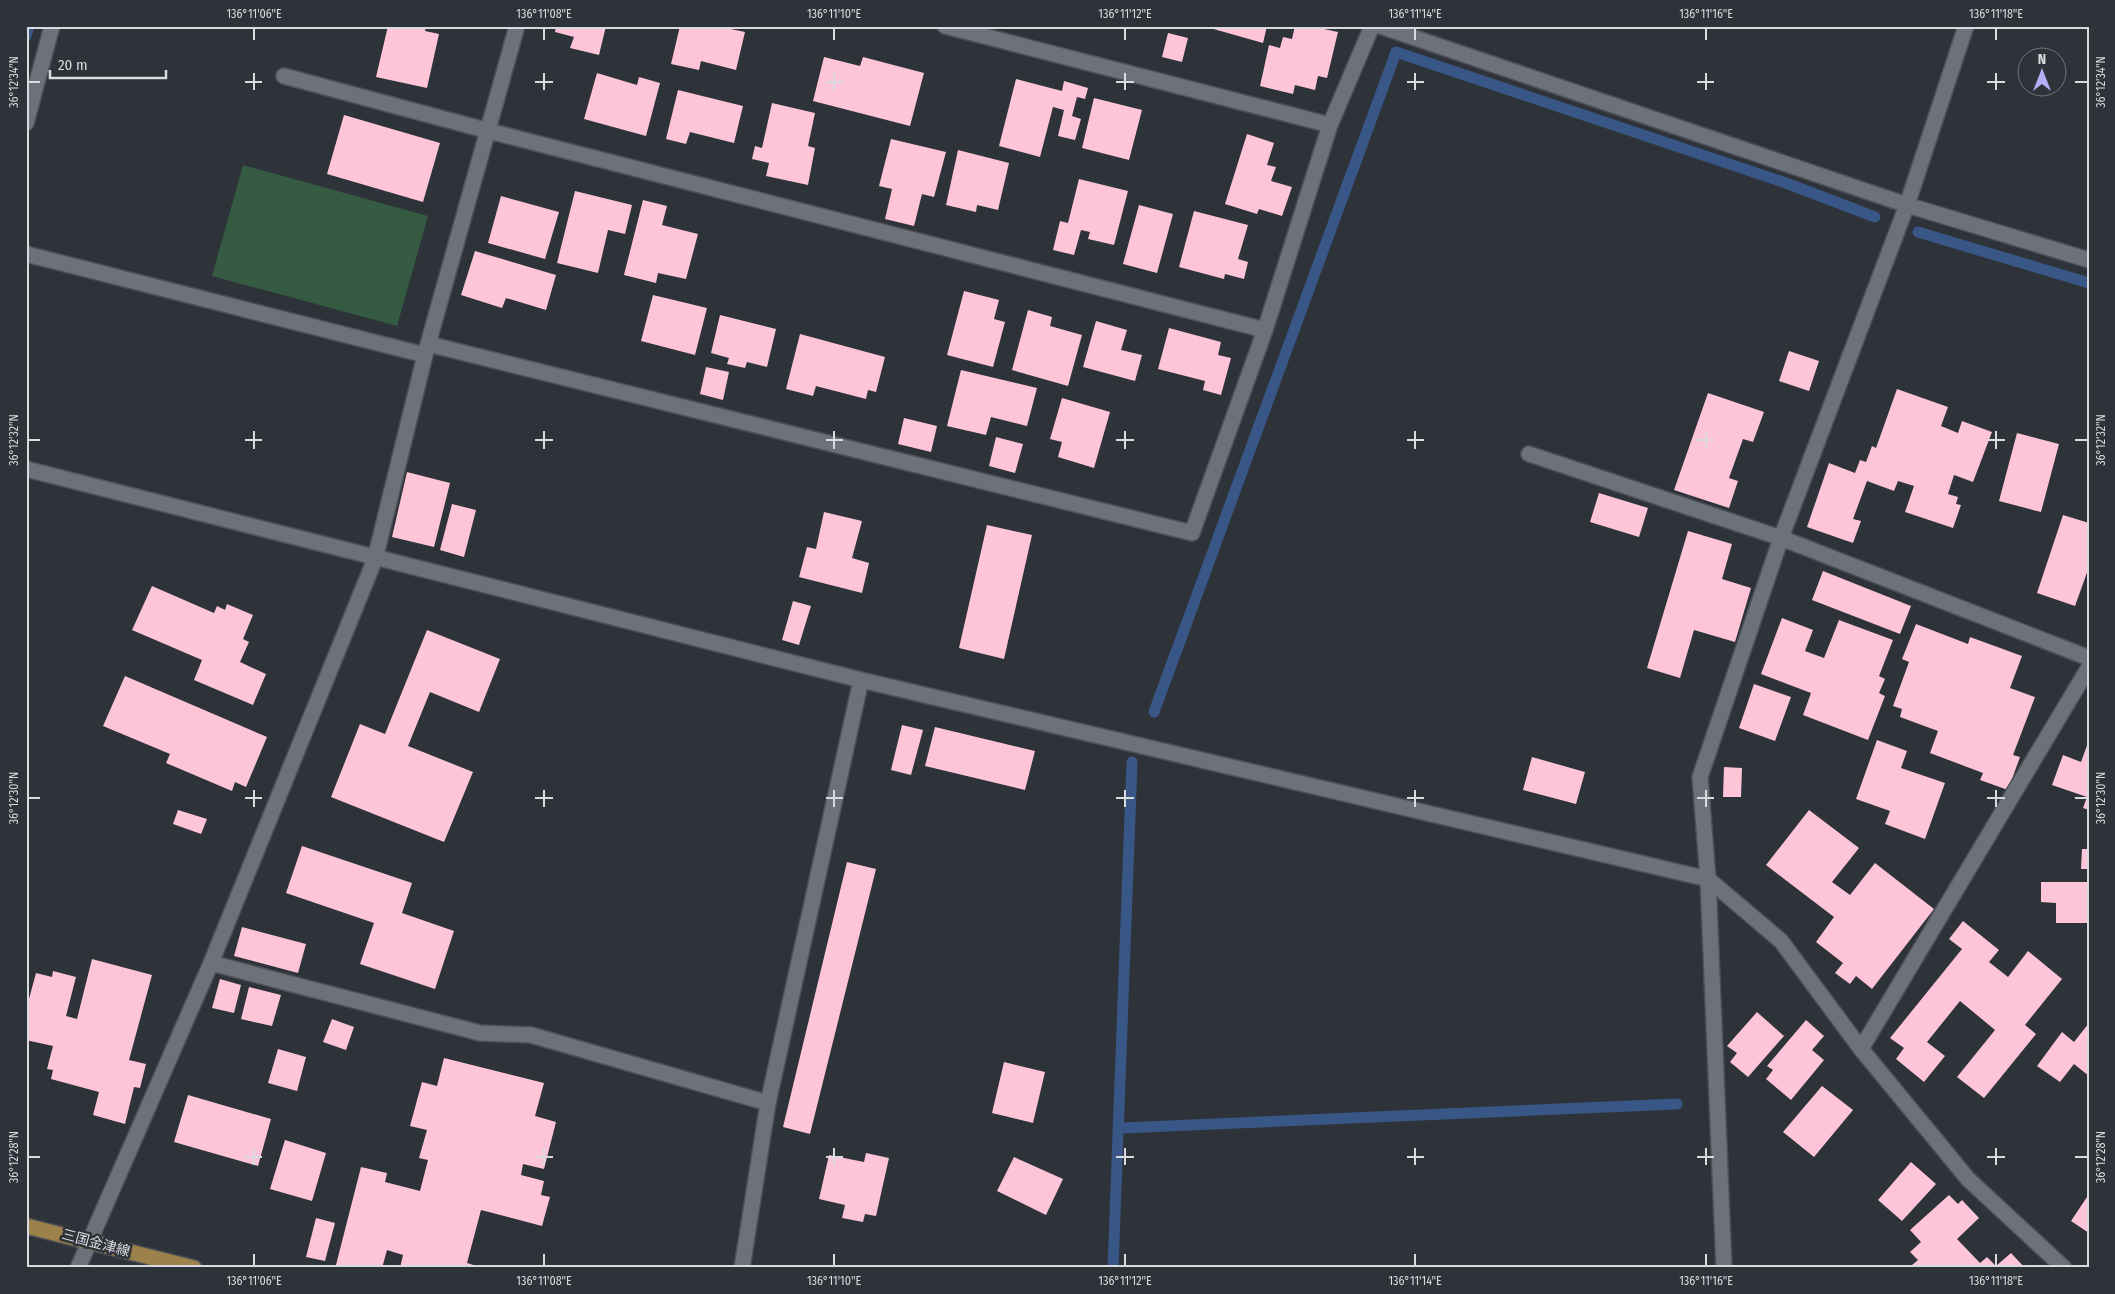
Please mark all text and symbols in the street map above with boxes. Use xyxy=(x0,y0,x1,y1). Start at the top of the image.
text: 136°11'06"E xyxy=(226,7,282,21)
text: 136°11'08"E xyxy=(516,7,572,21)
text: 136°11'10"E xyxy=(807,7,861,21)
text: 136°11'12"E xyxy=(1098,7,1152,21)
text: 136°11'14"E xyxy=(1388,7,1442,21)
text: 136°11'16"E xyxy=(1679,7,1733,21)
text: 136°11'18"E xyxy=(1969,7,2023,21)
scale bar xyxy=(50,48,166,80)
north arrow xyxy=(2018,48,2068,98)
text: N xyxy=(2038,51,2046,68)
text: 36°12'34"N xyxy=(7,56,21,108)
text: 20 m xyxy=(58,56,88,74)
text: 36°12'34"N xyxy=(2094,56,2108,108)
text: 36°12'32"N xyxy=(7,414,21,466)
text: 36°12'32"N xyxy=(2094,414,2108,466)
text: 36°12'30"N xyxy=(7,772,21,824)
text: 36°12'30"N xyxy=(2094,772,2108,824)
text: 36°12'28"N xyxy=(7,1131,21,1183)
text: 36°12'28"N xyxy=(2094,1131,2108,1183)
street label: 三国金津線 xyxy=(60,1226,132,1260)
text: 136°11'06"E xyxy=(226,1274,282,1288)
text: 136°11'08"E xyxy=(516,1274,572,1288)
text: 136°11'10"E xyxy=(807,1274,861,1288)
text: 136°11'12"E xyxy=(1098,1274,1152,1288)
text: 136°11'14"E xyxy=(1388,1274,1442,1288)
text: 136°11'16"E xyxy=(1679,1274,1733,1288)
text: 136°11'18"E xyxy=(1969,1274,2023,1288)

